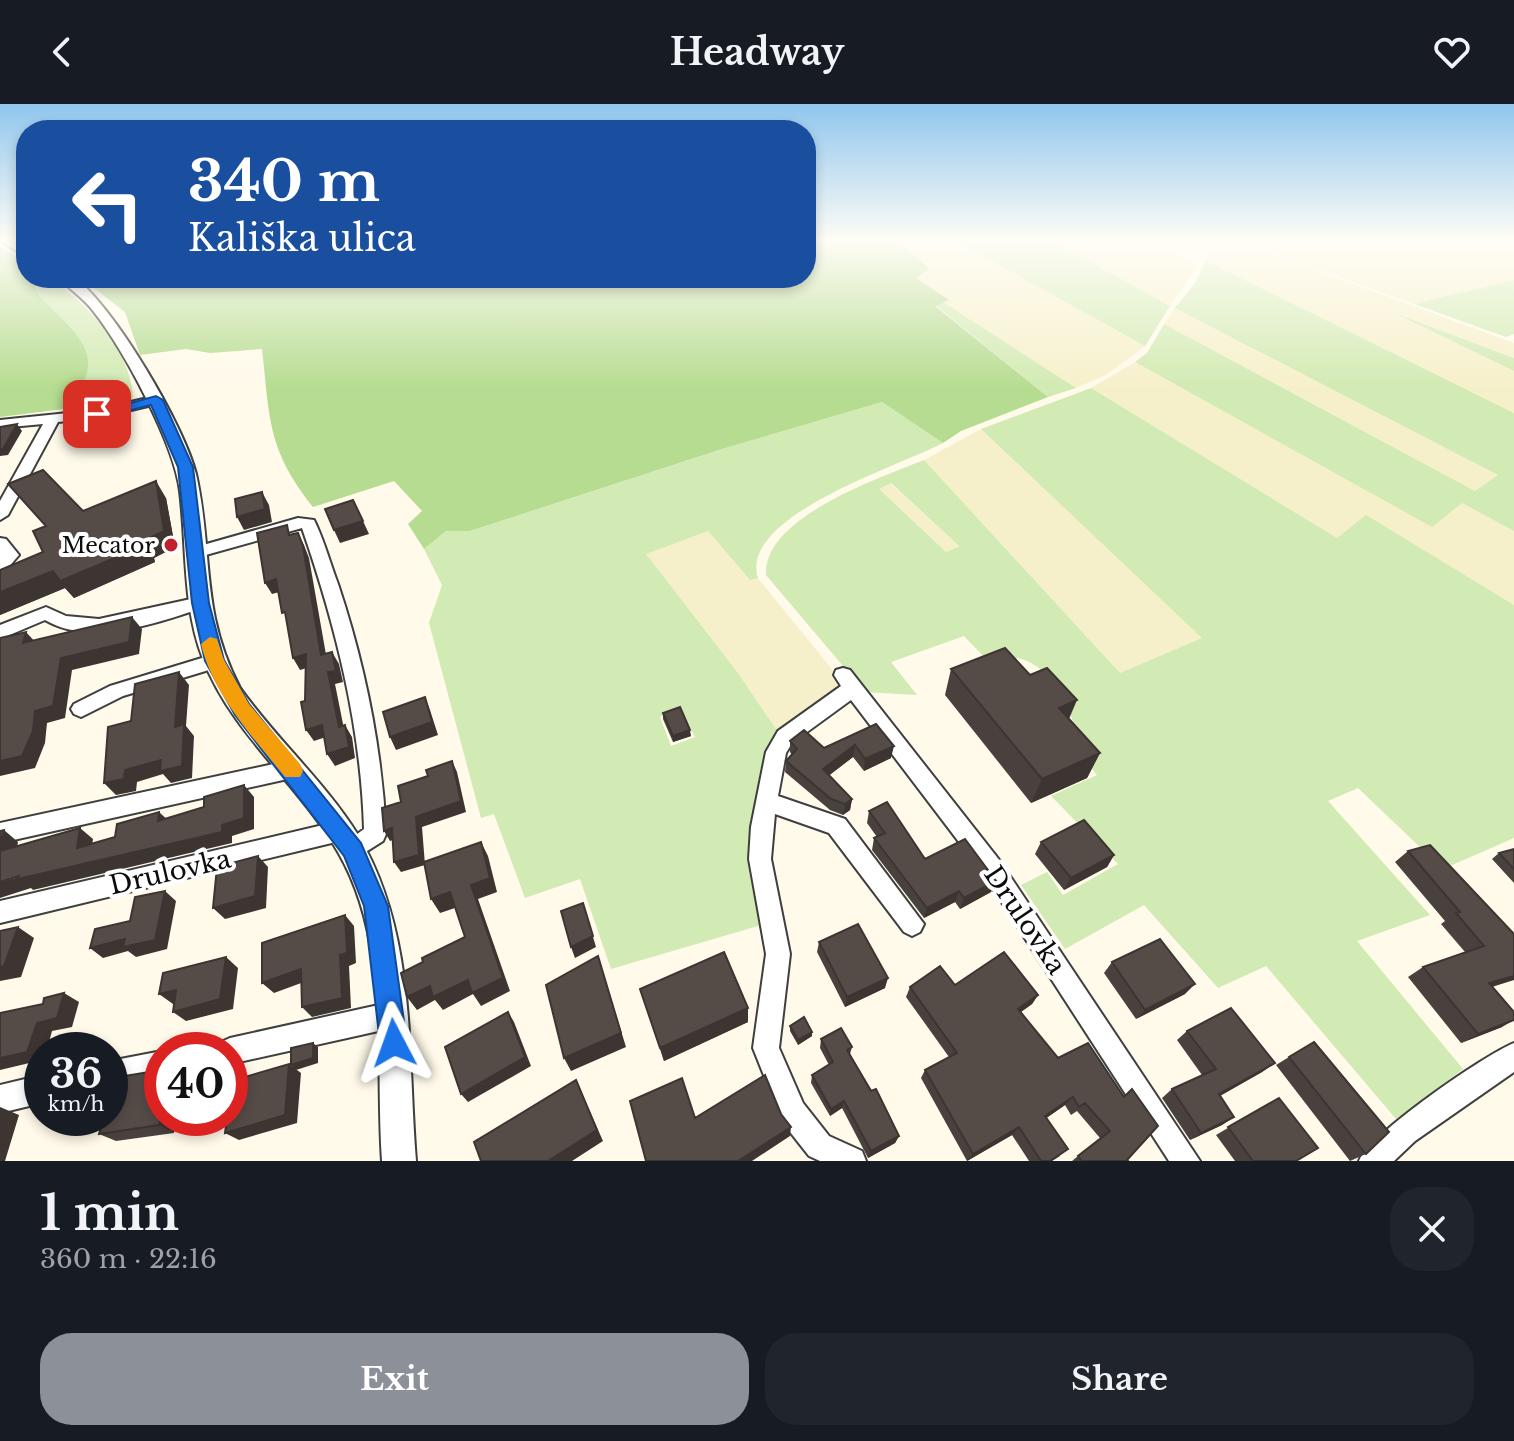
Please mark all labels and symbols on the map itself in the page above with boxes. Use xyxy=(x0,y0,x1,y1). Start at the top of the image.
pin xyxy=(63,380,131,448)
place label: Mecator xyxy=(62,532,156,559)
marker: Mecator xyxy=(162,536,180,554)
street label: Drulovka xyxy=(106,842,234,902)
street label: Drulovka xyxy=(977,860,1073,981)
position arrow xyxy=(352,1001,436,1085)
speed limit sign: 40 xyxy=(144,1032,248,1136)

